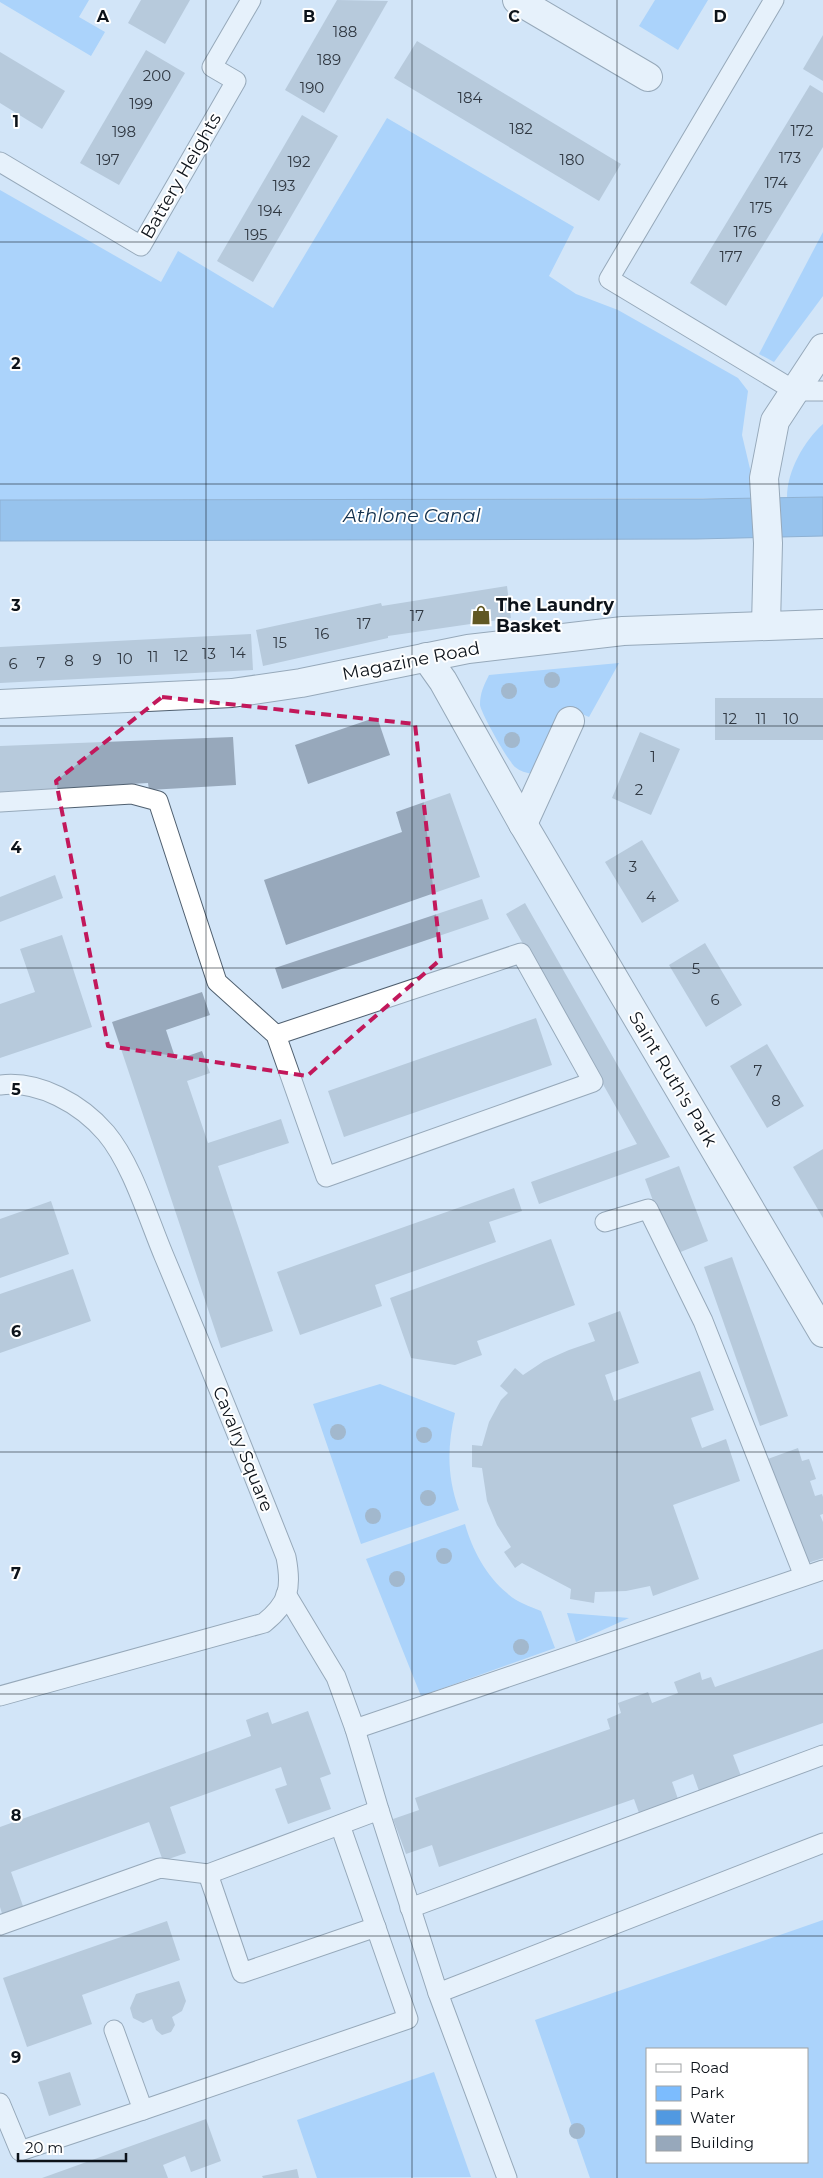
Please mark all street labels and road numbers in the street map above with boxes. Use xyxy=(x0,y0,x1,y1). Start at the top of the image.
street label: Battery Heights xyxy=(136,109,226,243)
street label: Magazine Road xyxy=(340,637,482,685)
street label: Saint Ruth's Park xyxy=(624,1008,722,1151)
street label: Cavalry Square xyxy=(208,1383,278,1515)

